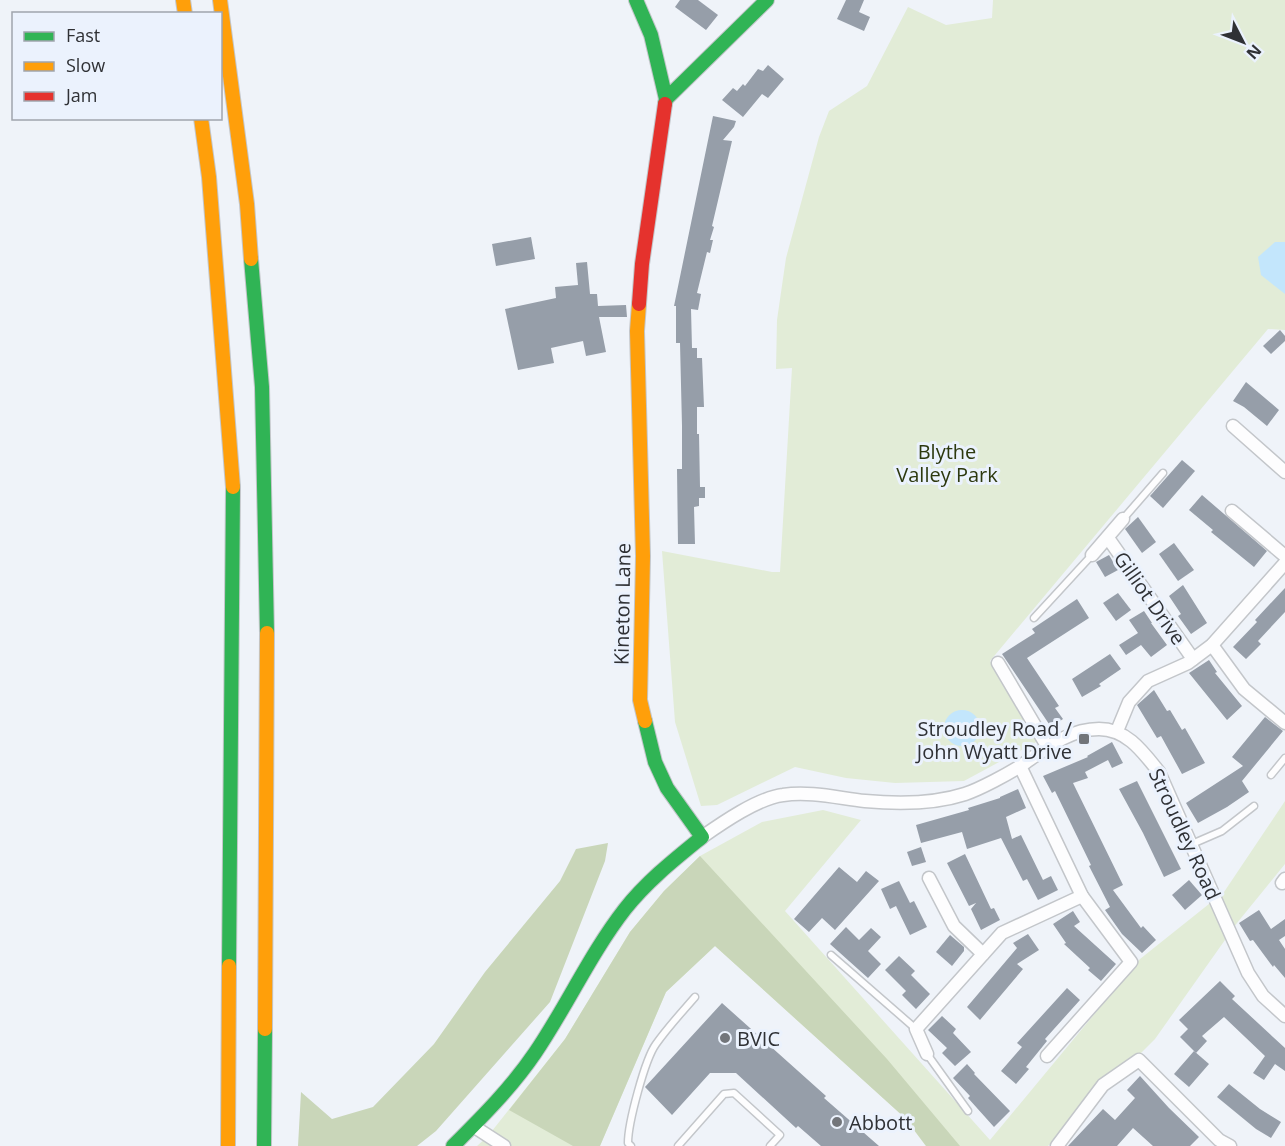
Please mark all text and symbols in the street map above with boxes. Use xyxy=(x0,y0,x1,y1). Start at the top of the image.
legend xyxy=(12,12,222,120)
north arrow xyxy=(1213,12,1273,72)
text: Fast xyxy=(66,23,100,47)
text: N xyxy=(1242,40,1267,64)
text: Slow xyxy=(66,53,105,77)
text: Jam xyxy=(64,83,98,107)
park label: Blythe Valley Park xyxy=(896,438,998,488)
street label: Kineton Lane xyxy=(607,543,637,665)
street label: Gilliot Drive xyxy=(1108,546,1192,650)
place label: Stroudley Road / John Wyatt Drive xyxy=(915,715,1073,765)
marker: Stroudley Road / John Wyatt Drive xyxy=(1077,732,1091,746)
street label: Stroudley Road xyxy=(1143,764,1227,904)
place label: BVIC xyxy=(737,1025,780,1052)
marker: BVIC xyxy=(718,1031,732,1045)
place label: Abbott xyxy=(849,1109,912,1136)
marker: Abbott xyxy=(830,1115,844,1129)

